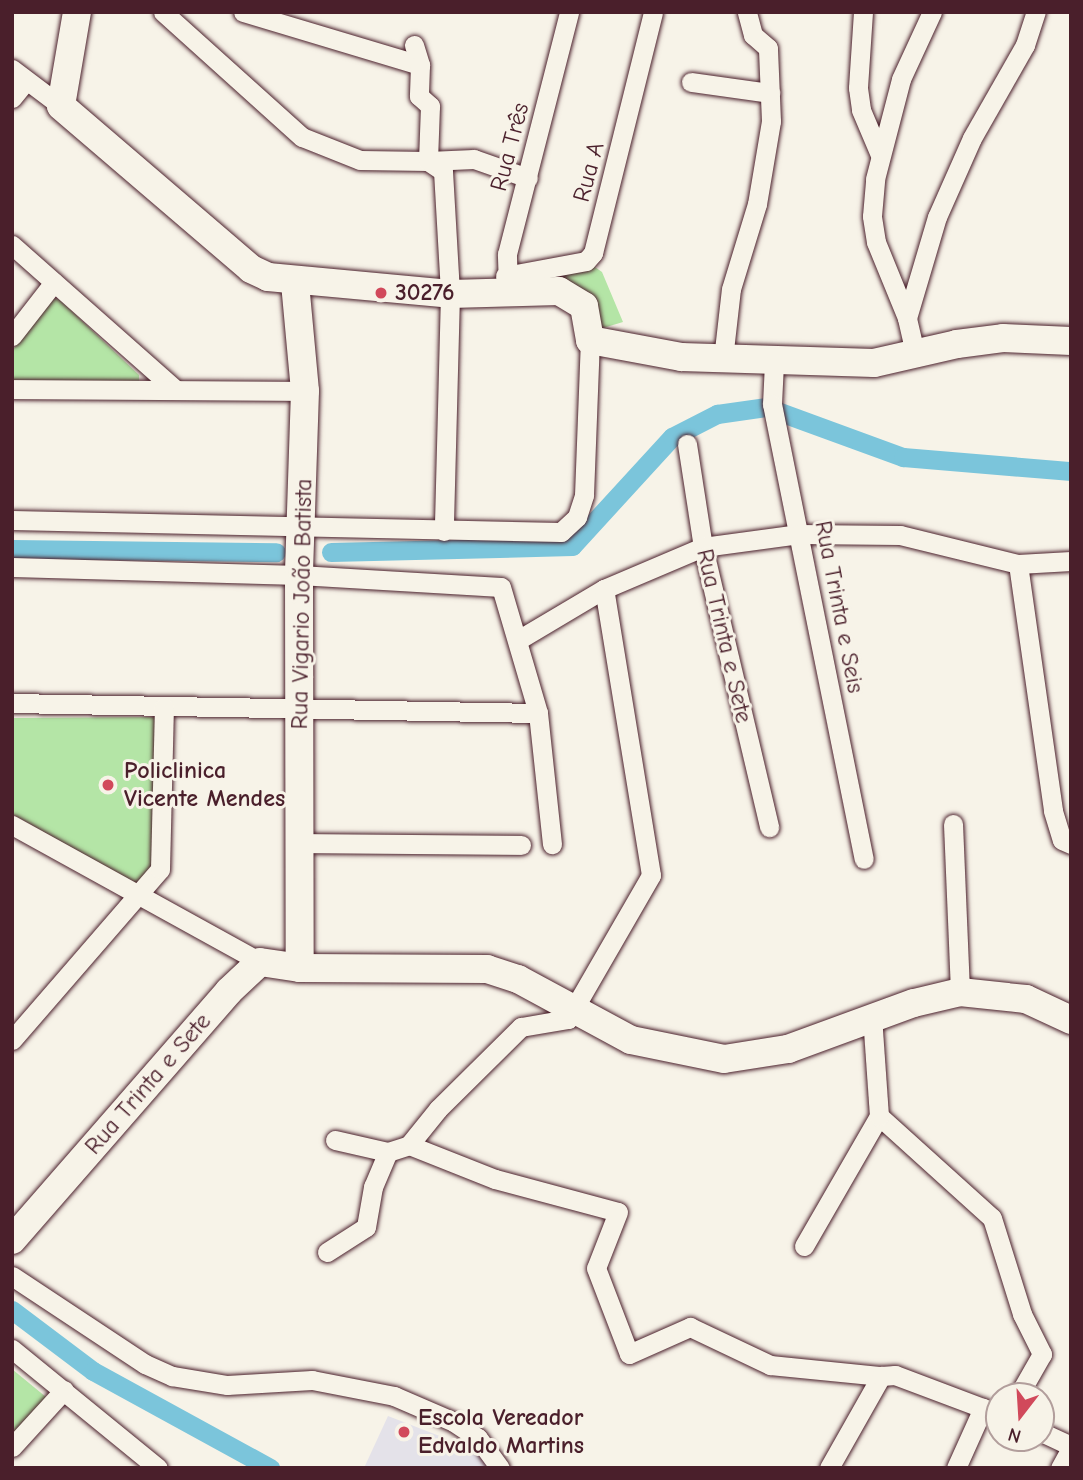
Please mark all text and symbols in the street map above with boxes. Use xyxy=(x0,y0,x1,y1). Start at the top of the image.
street label: Rua Três xyxy=(484,100,536,194)
street label: Rua A xyxy=(567,139,611,205)
place label: 30276 xyxy=(395,279,455,307)
marker: 30276 xyxy=(373,285,389,301)
street label: Rua Vigario João Batista xyxy=(285,478,319,730)
street label: Rua Trinta e Seis xyxy=(808,518,870,696)
street label: Rua Trinta e Sete xyxy=(690,546,758,726)
place label: Policlinica Vicente Mendes xyxy=(124,757,285,813)
marker: Policlinica Vicente Mendes xyxy=(98,775,118,795)
street label: Rua Trinta e Sete xyxy=(79,1007,217,1161)
north arrow xyxy=(985,1382,1055,1452)
place label: Escola Vereador Edvaldo Martins xyxy=(418,1404,584,1460)
text: N xyxy=(1005,1423,1024,1448)
marker: Escola Vereador Edvaldo Martins xyxy=(396,1424,412,1440)

